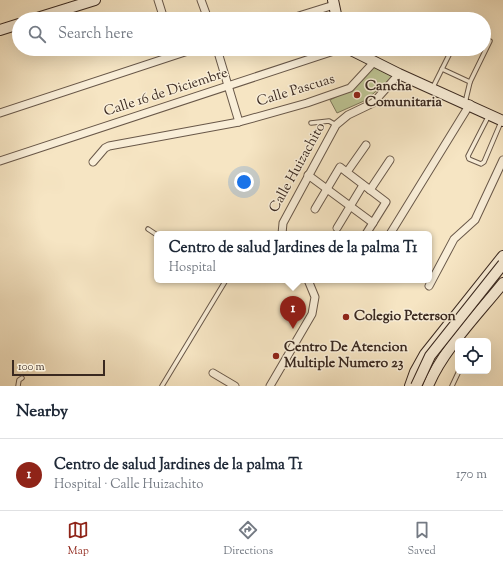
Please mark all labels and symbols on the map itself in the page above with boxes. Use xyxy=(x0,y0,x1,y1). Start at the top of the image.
street label: Calle 16 de Diciembre xyxy=(101,64,231,122)
street label: Calle Pascuas xyxy=(254,70,338,112)
place label: Cancha Comunitaria xyxy=(365,77,443,113)
marker: Cancha Comunitaria xyxy=(352,90,362,100)
street label: Calle Huizachito xyxy=(265,119,331,217)
your location xyxy=(234,172,254,192)
pin: 1 xyxy=(280,296,306,329)
place label: Colegio Peterson xyxy=(354,307,457,327)
marker: Colegio Peterson xyxy=(341,312,351,322)
place label: Centro De Atencion Multiple Numero 23 xyxy=(284,338,408,374)
marker: Centro De Atencion Multiple Numero 23 xyxy=(271,351,281,361)
scale bar xyxy=(12,358,105,377)

